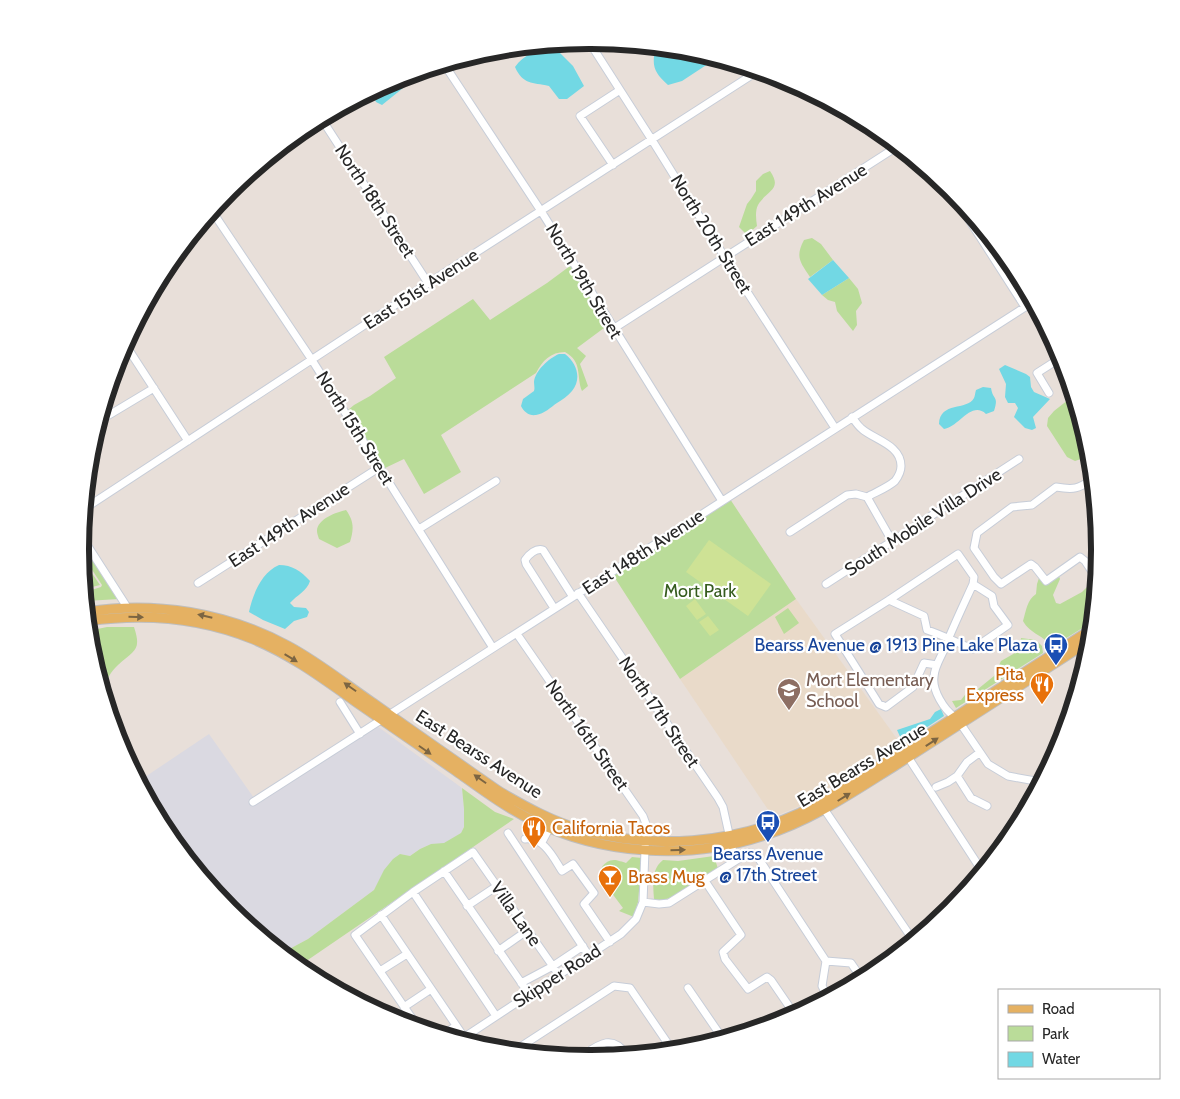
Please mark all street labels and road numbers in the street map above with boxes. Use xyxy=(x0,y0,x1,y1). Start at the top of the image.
street label: North 18th Street xyxy=(330,140,420,262)
street label: East 149th Avenue xyxy=(741,159,871,251)
street label: North 20th Street xyxy=(666,170,756,298)
street label: North 19th Street xyxy=(541,220,627,342)
street label: East 151st Avenue xyxy=(360,244,482,334)
street label: North 15th Street xyxy=(311,367,399,489)
street label: South Mobile Villa Drive xyxy=(841,463,1005,581)
street label: East 149th Avenue xyxy=(224,478,354,572)
street label: East 148th Avenue xyxy=(578,505,708,599)
street label: North 17th Street xyxy=(614,652,704,772)
street label: North 16th Street xyxy=(541,675,633,795)
street label: East Bearss Avenue xyxy=(412,705,546,803)
street label: East Bearss Avenue xyxy=(794,718,930,812)
street label: Villa Lane xyxy=(486,877,546,951)
street label: Skipper Road xyxy=(509,939,605,1013)

